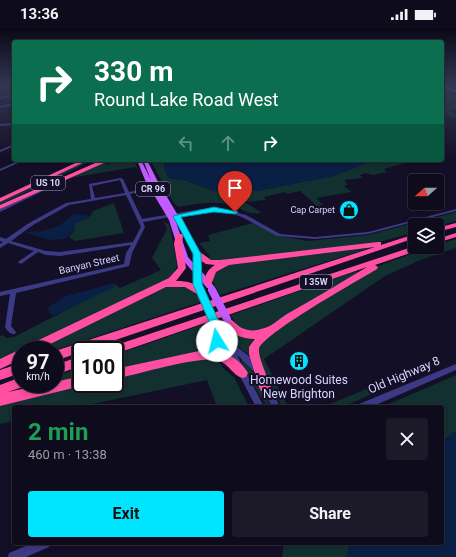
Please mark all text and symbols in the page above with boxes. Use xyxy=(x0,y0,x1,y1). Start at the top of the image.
text: 13:36 xyxy=(20,5,59,23)
text: 330 m xyxy=(94,55,173,88)
icon: right xyxy=(28,56,80,108)
text: Round Lake Road West xyxy=(94,89,278,110)
icon: left xyxy=(175,132,197,154)
icon: ahead xyxy=(217,132,239,154)
icon: right xyxy=(259,132,281,154)
pin xyxy=(218,171,252,212)
north arrow xyxy=(408,174,444,210)
map controls xyxy=(408,174,444,254)
road number: US 10 xyxy=(31,176,65,190)
icon: arrive xyxy=(224,177,246,199)
road number: CR 96 xyxy=(136,182,170,196)
shop icon: Cap Carpet xyxy=(338,199,360,221)
place label: Cap Carpet xyxy=(290,205,335,215)
button: layers xyxy=(408,218,444,254)
street label: Banyan Street xyxy=(58,252,120,276)
road number: I 35W xyxy=(300,275,332,289)
position arrow xyxy=(196,320,238,362)
speed limit sign: 100 xyxy=(72,341,124,393)
text: 97 xyxy=(27,350,49,374)
building icon: Homewood Suites New Brighton xyxy=(288,350,310,372)
street label: Old Highway 8 xyxy=(366,353,442,396)
text: km/h xyxy=(26,371,50,382)
place label: Homewood Suites New Brighton xyxy=(250,373,348,401)
text: 2 min xyxy=(28,418,88,446)
button: close xyxy=(386,418,428,460)
text: 460 m · 13:38 xyxy=(28,447,107,462)
button: Exit xyxy=(28,491,224,537)
button: Share xyxy=(232,491,428,537)

